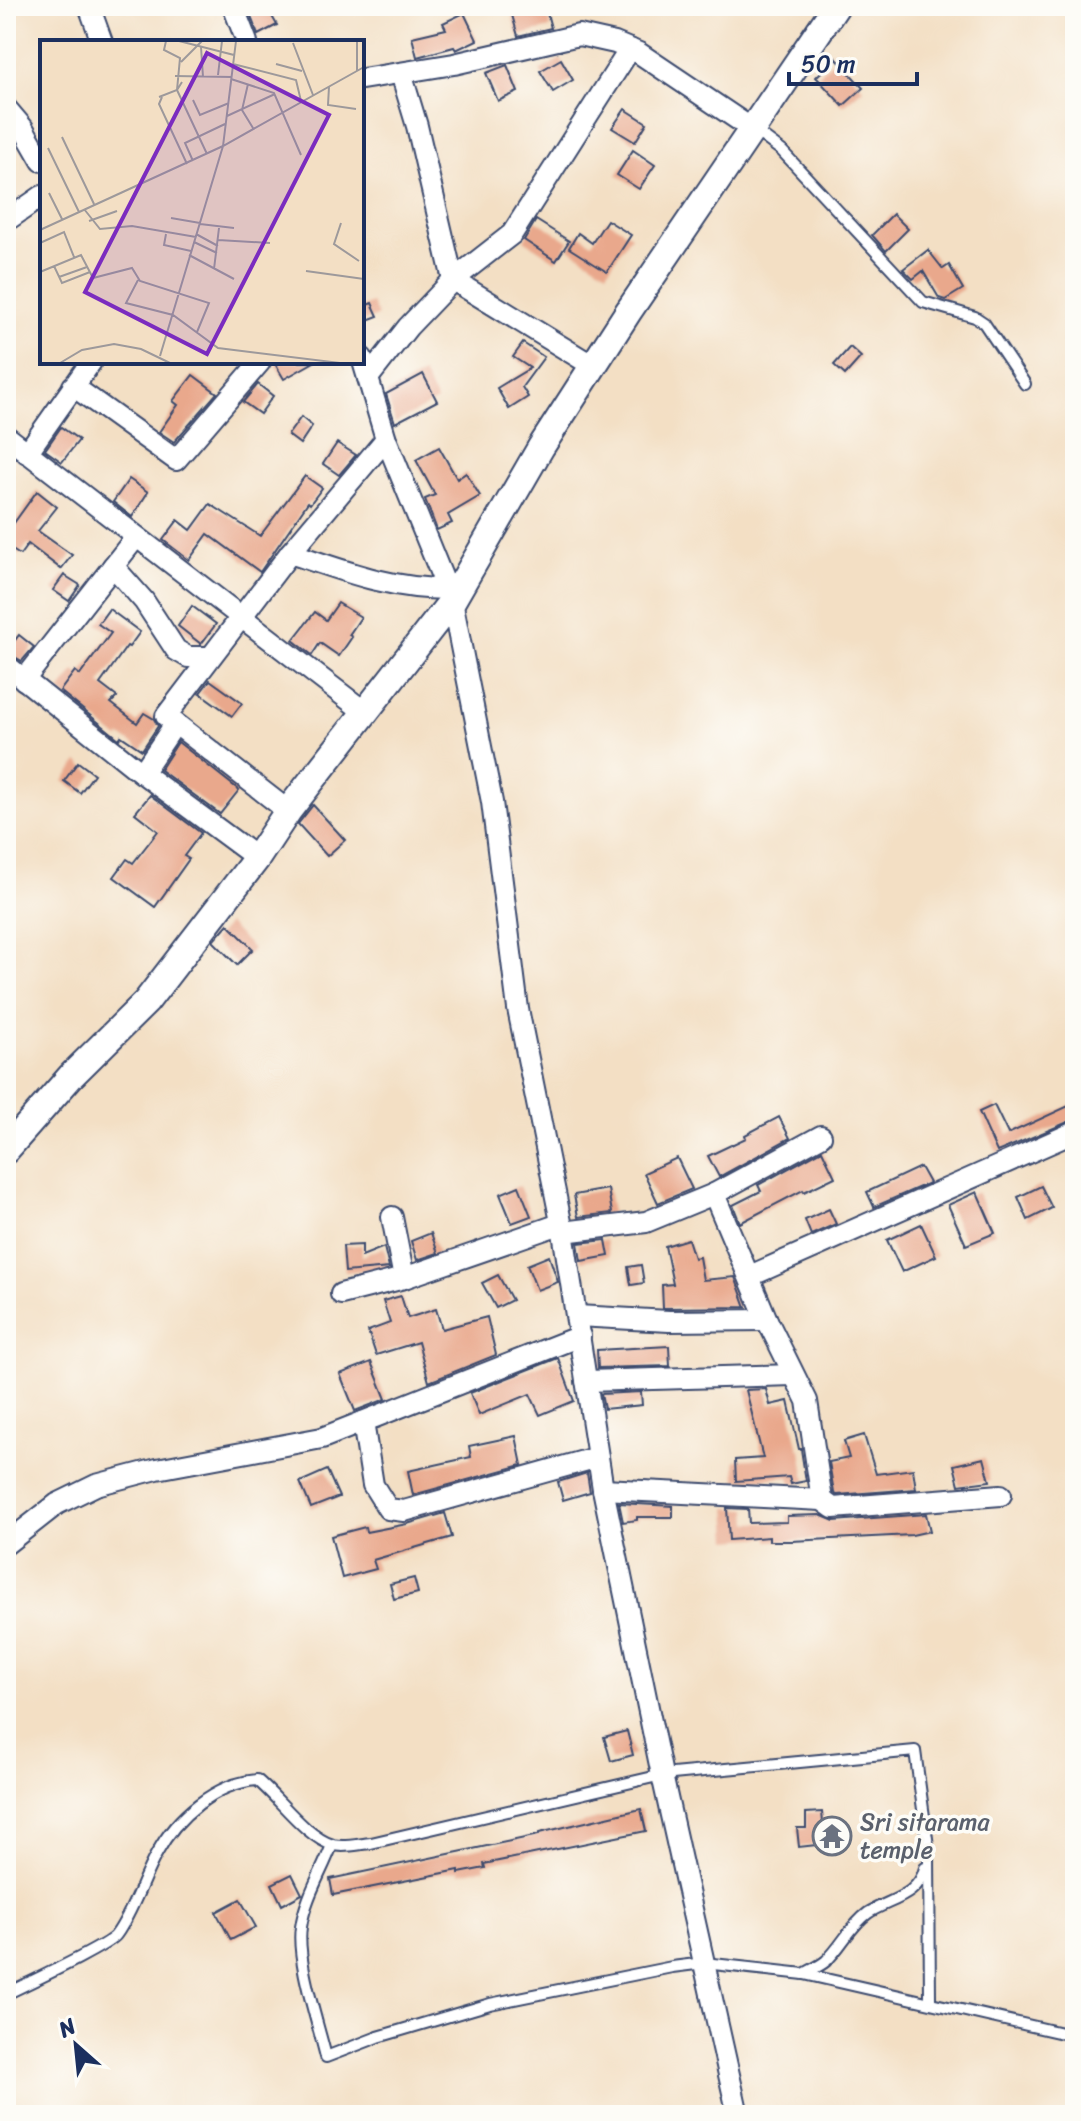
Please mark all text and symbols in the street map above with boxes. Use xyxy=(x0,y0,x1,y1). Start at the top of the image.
scale bar xyxy=(789,36,917,86)
inset map xyxy=(40,40,364,364)
text: 50 m xyxy=(801,43,856,85)
place label: Sri sitarama temple xyxy=(860,1801,990,1871)
temple icon: Sri sitarama temple xyxy=(811,1815,853,1857)
north arrow xyxy=(36,2005,116,2085)
text: N xyxy=(51,2006,83,2049)

